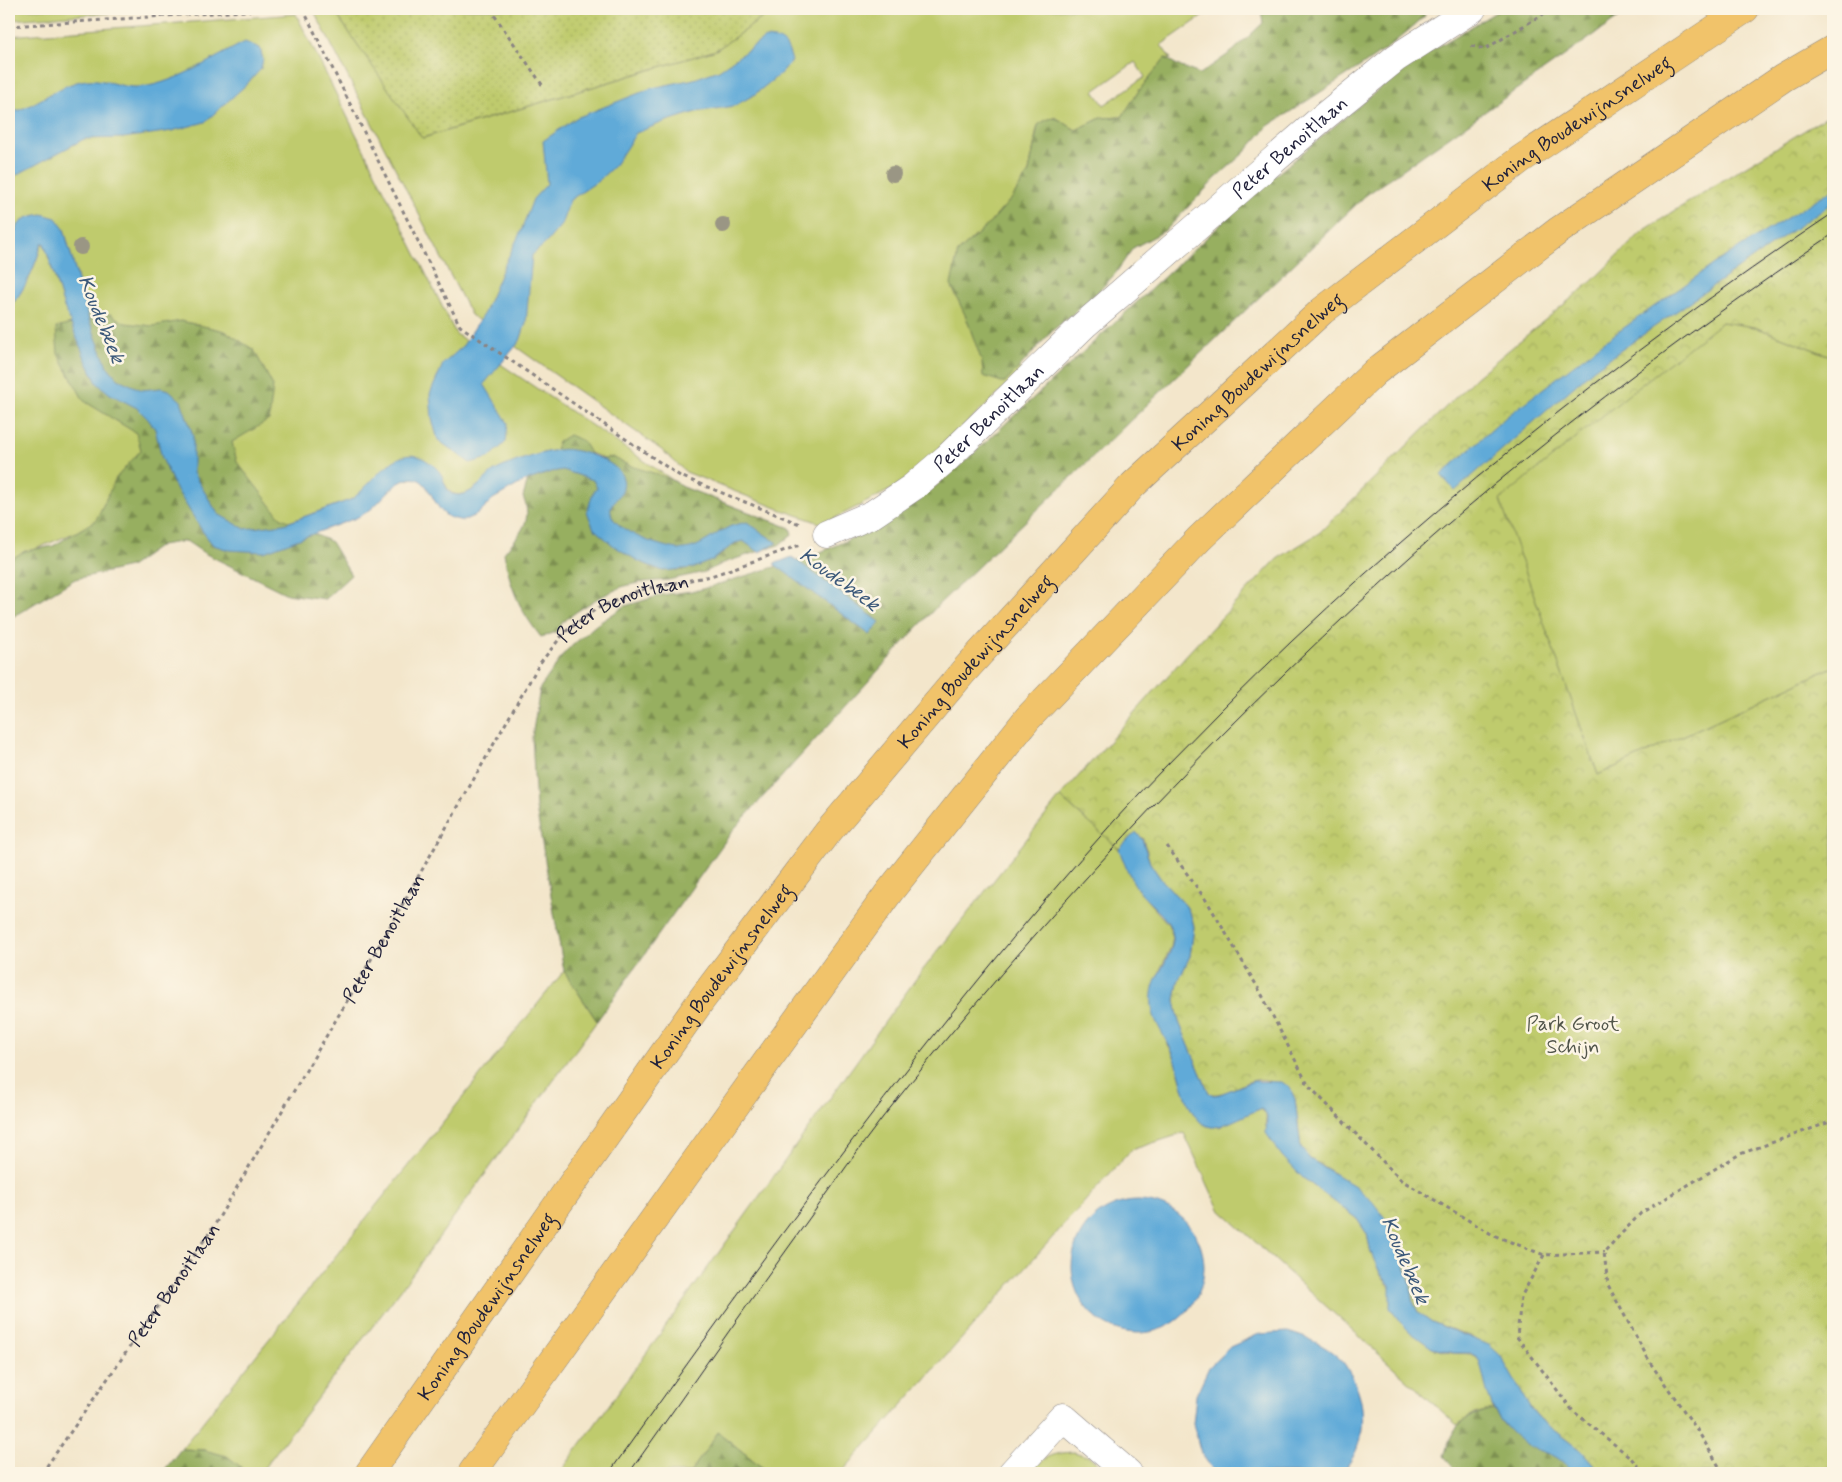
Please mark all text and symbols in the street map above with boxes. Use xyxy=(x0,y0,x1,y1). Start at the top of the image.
street label: Koning Boudewijnsnelweg xyxy=(1477,50,1679,199)
street label: Peter Benoitlaan xyxy=(1227,91,1354,205)
water label: Koudebeek xyxy=(71,271,132,369)
street label: Koning Boudewijnsnelweg xyxy=(1166,287,1351,458)
street label: Peter Benoitlaan xyxy=(928,359,1051,479)
water label: Koudebeek xyxy=(794,541,886,619)
street label: Peter Benoitlaan xyxy=(550,569,691,648)
street label: Koning Boudewijnsnelweg xyxy=(892,569,1062,755)
street label: Peter Benoitlaan xyxy=(337,869,432,1008)
street label: Koning Boudewijnsnelweg xyxy=(645,878,801,1075)
park label: Park Groot Schijn xyxy=(1526,1011,1620,1061)
street label: Koning Boudewijnsnelweg xyxy=(412,1207,565,1407)
water label: Koudebeek xyxy=(1374,1212,1437,1310)
street label: Peter Benoitlaan xyxy=(122,1218,227,1352)

